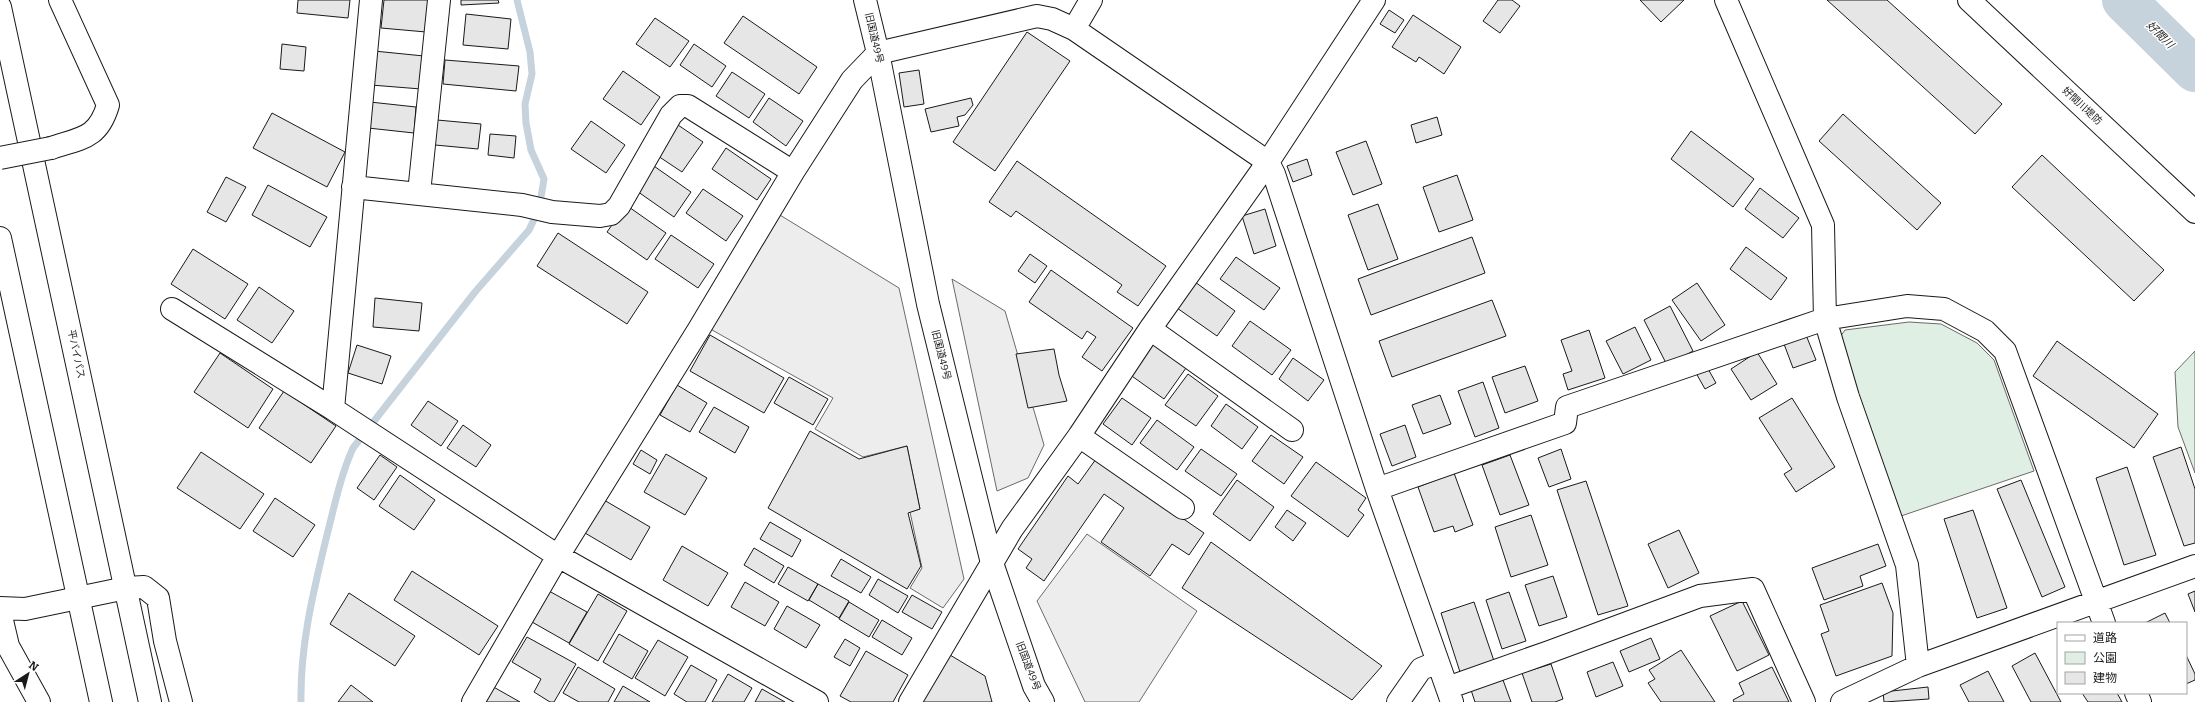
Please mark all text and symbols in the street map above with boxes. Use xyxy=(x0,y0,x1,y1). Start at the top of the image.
street label: 旧国道49号 xyxy=(862,11,886,65)
water label: 好間川 xyxy=(2144,19,2177,52)
street label: 好間川堤防 xyxy=(2060,85,2104,127)
street label: 平バイパス xyxy=(65,328,87,380)
street label: 旧国道49号 xyxy=(929,328,953,382)
legend xyxy=(2057,622,2187,694)
text: 道路 xyxy=(2093,631,2117,645)
street label: 旧国道49号 xyxy=(1013,640,1043,692)
text: 公園 xyxy=(2093,651,2117,665)
north arrow xyxy=(8,654,48,694)
text: N xyxy=(26,659,41,674)
text: 建物 xyxy=(2093,671,2117,685)

